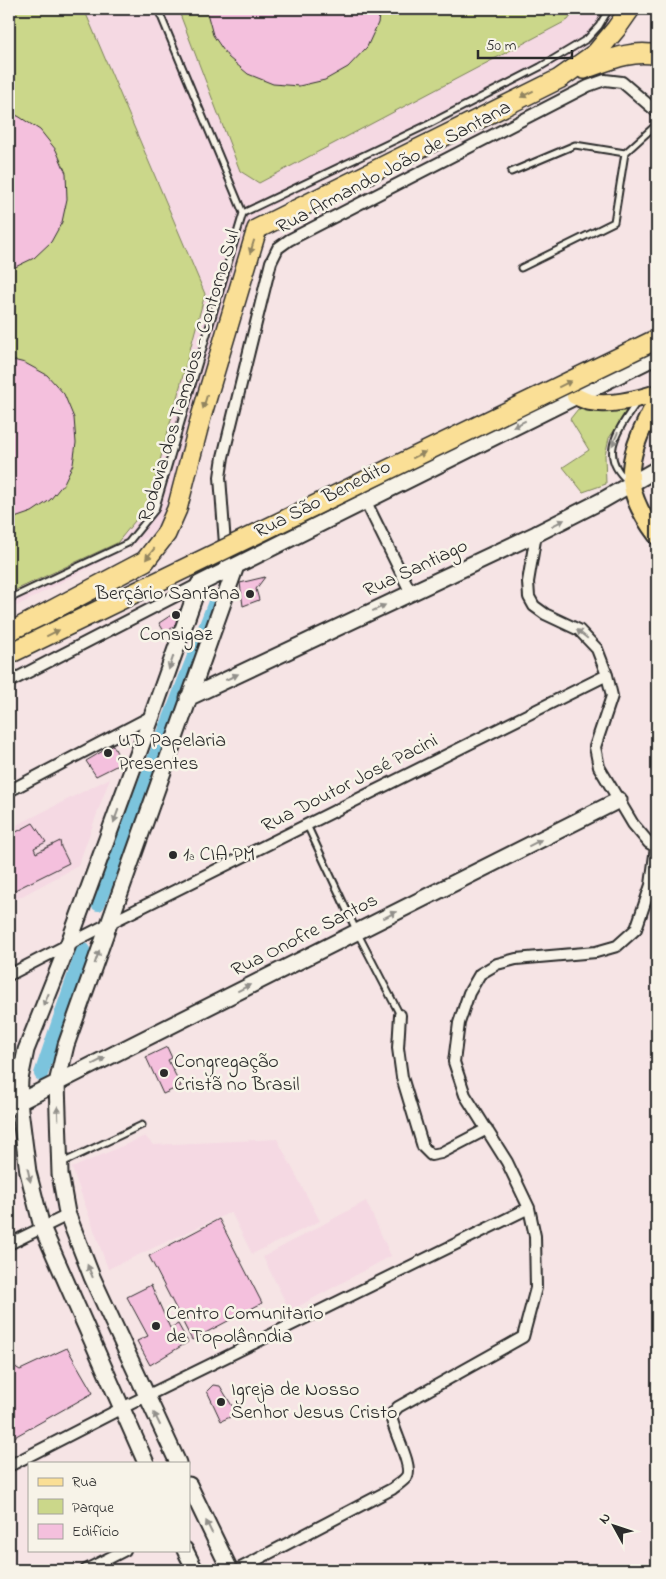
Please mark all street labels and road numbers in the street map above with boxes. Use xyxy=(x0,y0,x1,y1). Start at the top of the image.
street label: Rua Armando João de Santana xyxy=(271,94,517,242)
street label: Rodovia dos Tamoios - Contorno Sul xyxy=(132,226,248,526)
street label: Rua São Benedito xyxy=(250,453,396,547)
street label: Rua Santiago xyxy=(359,532,473,607)
street label: Rua Doutor José Pacini xyxy=(257,727,443,841)
street label: Rua Onofre Santos xyxy=(227,886,383,986)

